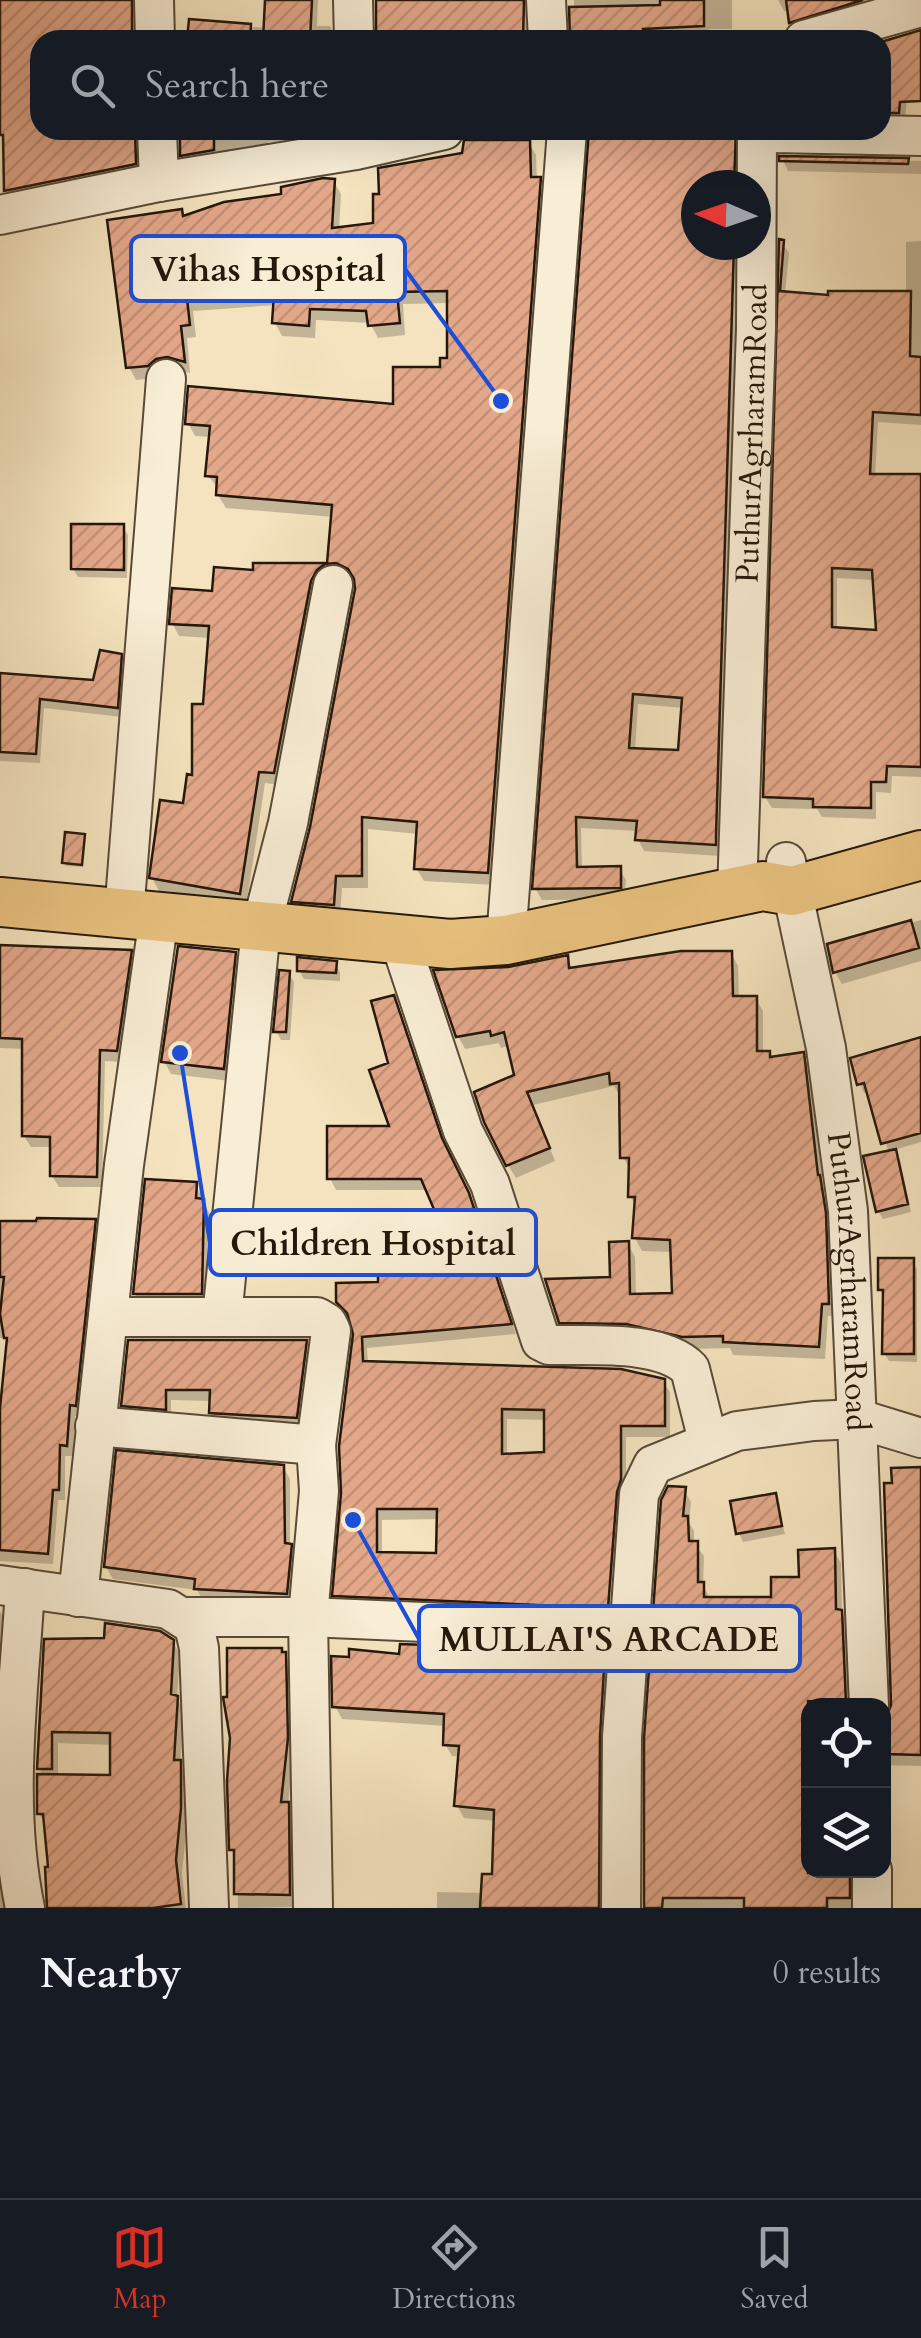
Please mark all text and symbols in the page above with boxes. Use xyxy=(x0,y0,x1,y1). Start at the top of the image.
search box xyxy=(30,30,891,140)
icon: search xyxy=(65,58,120,113)
text: Search here xyxy=(145,59,329,111)
north arrow xyxy=(681,170,771,260)
callout: Vihas Hospital xyxy=(131,236,405,301)
text: Vihas Hospital xyxy=(151,246,385,294)
street label: PuthurAgrharamRoad xyxy=(725,283,778,584)
street label: PuthurAgrharamRoad xyxy=(816,1129,879,1432)
callout: Children Hospital xyxy=(210,1210,536,1275)
text: Children Hospital xyxy=(230,1220,516,1268)
callout: MULLAI'S ARCADE xyxy=(419,1606,800,1671)
text: MULLAI'S ARCADE xyxy=(439,1616,779,1664)
map controls xyxy=(801,1698,891,1878)
button: locate xyxy=(801,1698,891,1788)
button: layers xyxy=(801,1788,891,1878)
text: Nearby xyxy=(40,1945,182,2002)
text: 0 results xyxy=(773,1951,881,1995)
tab: Map xyxy=(112,2220,167,2318)
tab: Directions xyxy=(392,2220,516,2318)
tab: Saved xyxy=(741,2220,809,2318)

